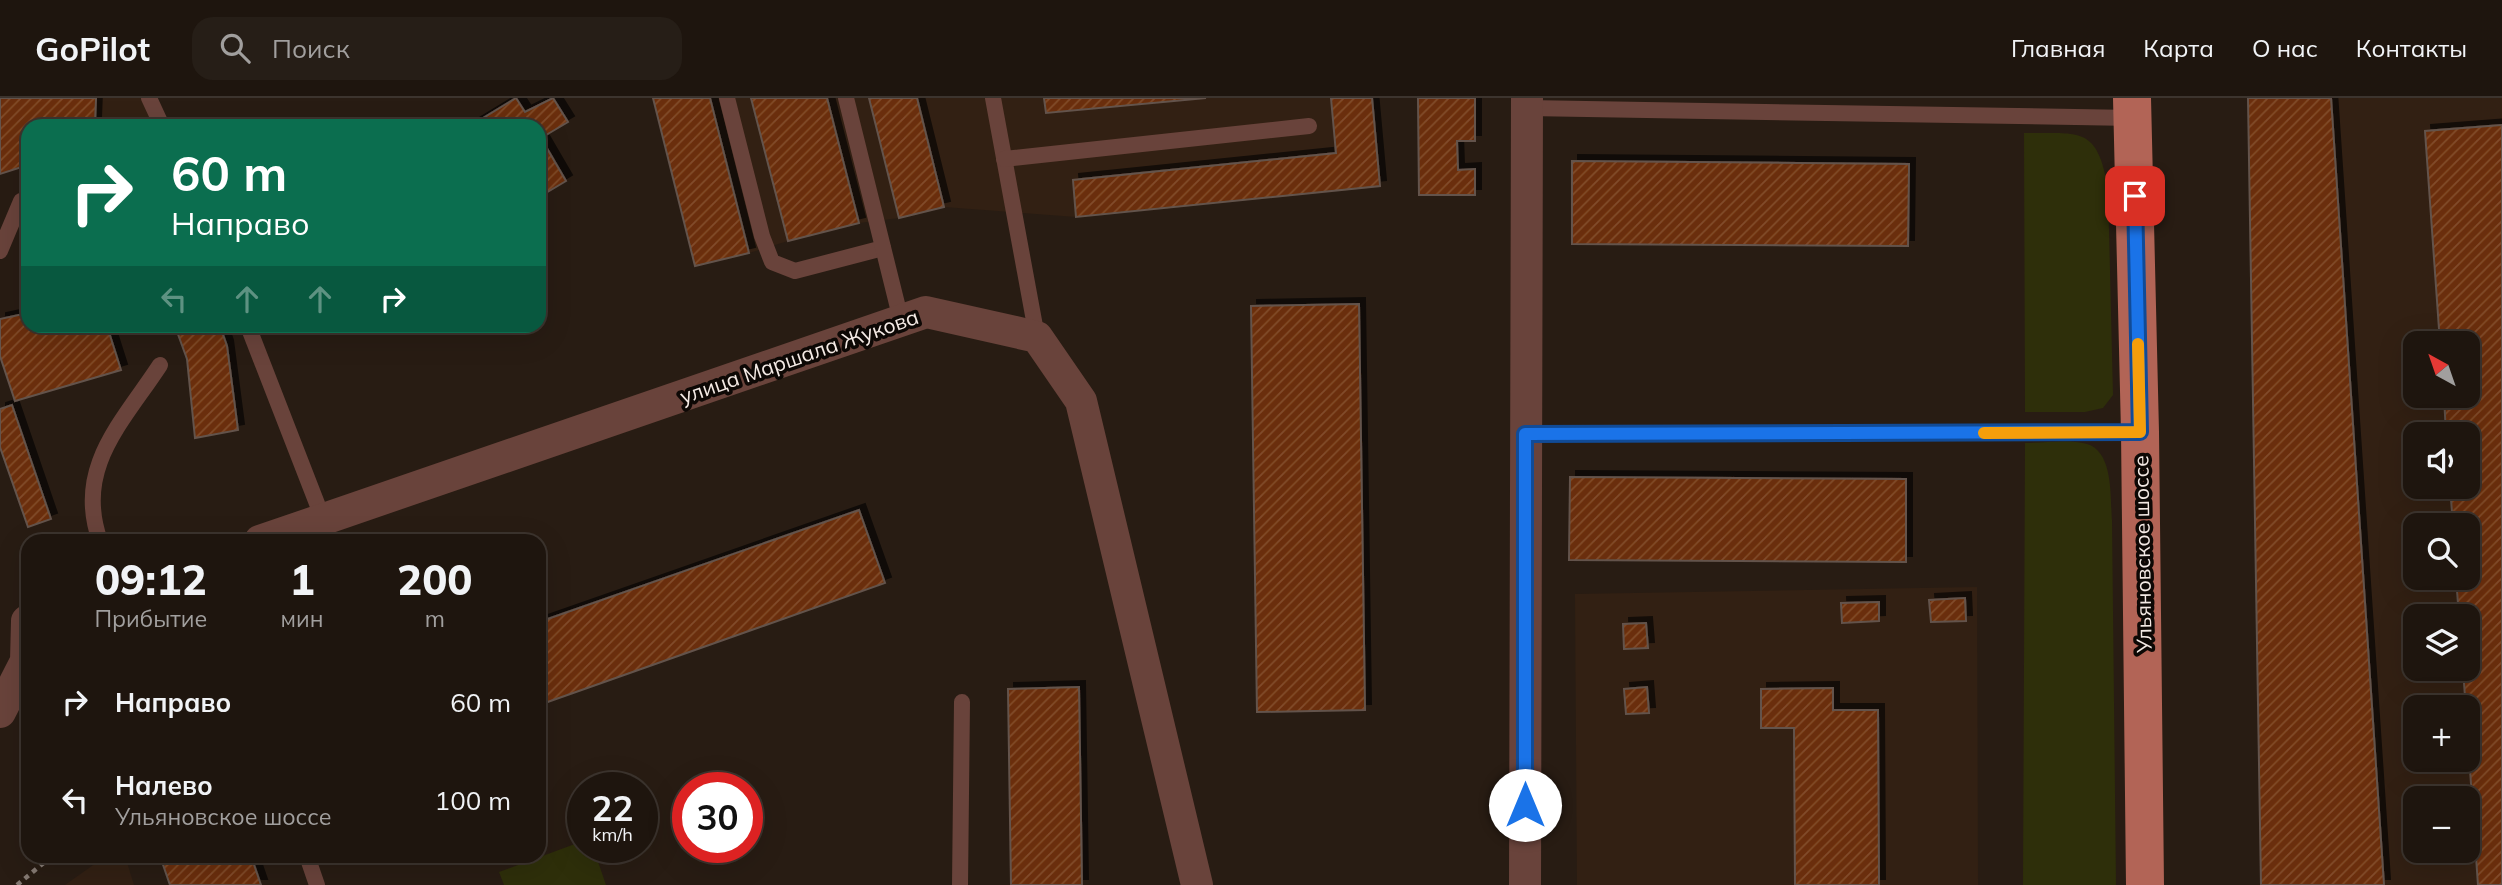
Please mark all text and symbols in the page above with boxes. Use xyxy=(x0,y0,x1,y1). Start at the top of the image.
search box xyxy=(192,17,682,80)
text: GoPilot xyxy=(35,28,150,69)
icon: search xyxy=(216,29,254,67)
text: Поиск xyxy=(272,32,350,65)
text: Главная xyxy=(2011,33,2105,63)
text: Карта xyxy=(2143,33,2214,63)
text: О нас xyxy=(2252,33,2318,63)
text: Контакты xyxy=(2356,33,2467,63)
text: 60 m xyxy=(171,142,287,203)
icon: right xyxy=(56,147,147,238)
pin xyxy=(2105,166,2165,226)
icon: arrive xyxy=(2116,177,2154,215)
text: Направо xyxy=(171,203,310,243)
icon: left xyxy=(155,280,193,318)
icon: ahead xyxy=(228,280,266,318)
icon: ahead xyxy=(301,280,339,318)
icon: right xyxy=(374,280,412,318)
street label: улица Маршала Жукова xyxy=(676,303,922,409)
north arrow xyxy=(2403,331,2480,408)
map controls xyxy=(2403,331,2480,863)
button: sound xyxy=(2403,422,2480,499)
street label: Ульяновское шоссе xyxy=(2127,455,2157,654)
button: search xyxy=(2403,513,2480,590)
text: 09:12 xyxy=(95,553,207,606)
text: 1 xyxy=(289,553,315,606)
text: 200 xyxy=(397,553,473,606)
text: Прибытие xyxy=(94,604,207,633)
text: мин xyxy=(281,604,324,633)
text: m xyxy=(425,604,445,633)
button: layers xyxy=(2403,604,2480,681)
icon: right xyxy=(56,683,94,721)
text: Направо xyxy=(115,686,231,719)
text: 60 m xyxy=(450,686,511,719)
button: + xyxy=(2403,695,2480,772)
position arrow xyxy=(1488,768,1562,842)
text: Налево xyxy=(115,769,213,802)
speed limit sign: 30 xyxy=(672,772,763,863)
icon: left xyxy=(56,781,94,819)
text: 100 m xyxy=(435,784,511,817)
text: 22 xyxy=(591,786,634,830)
button: − xyxy=(2403,786,2480,863)
text: Ульяновское шоссе xyxy=(115,802,332,831)
text: km/h xyxy=(592,823,633,846)

